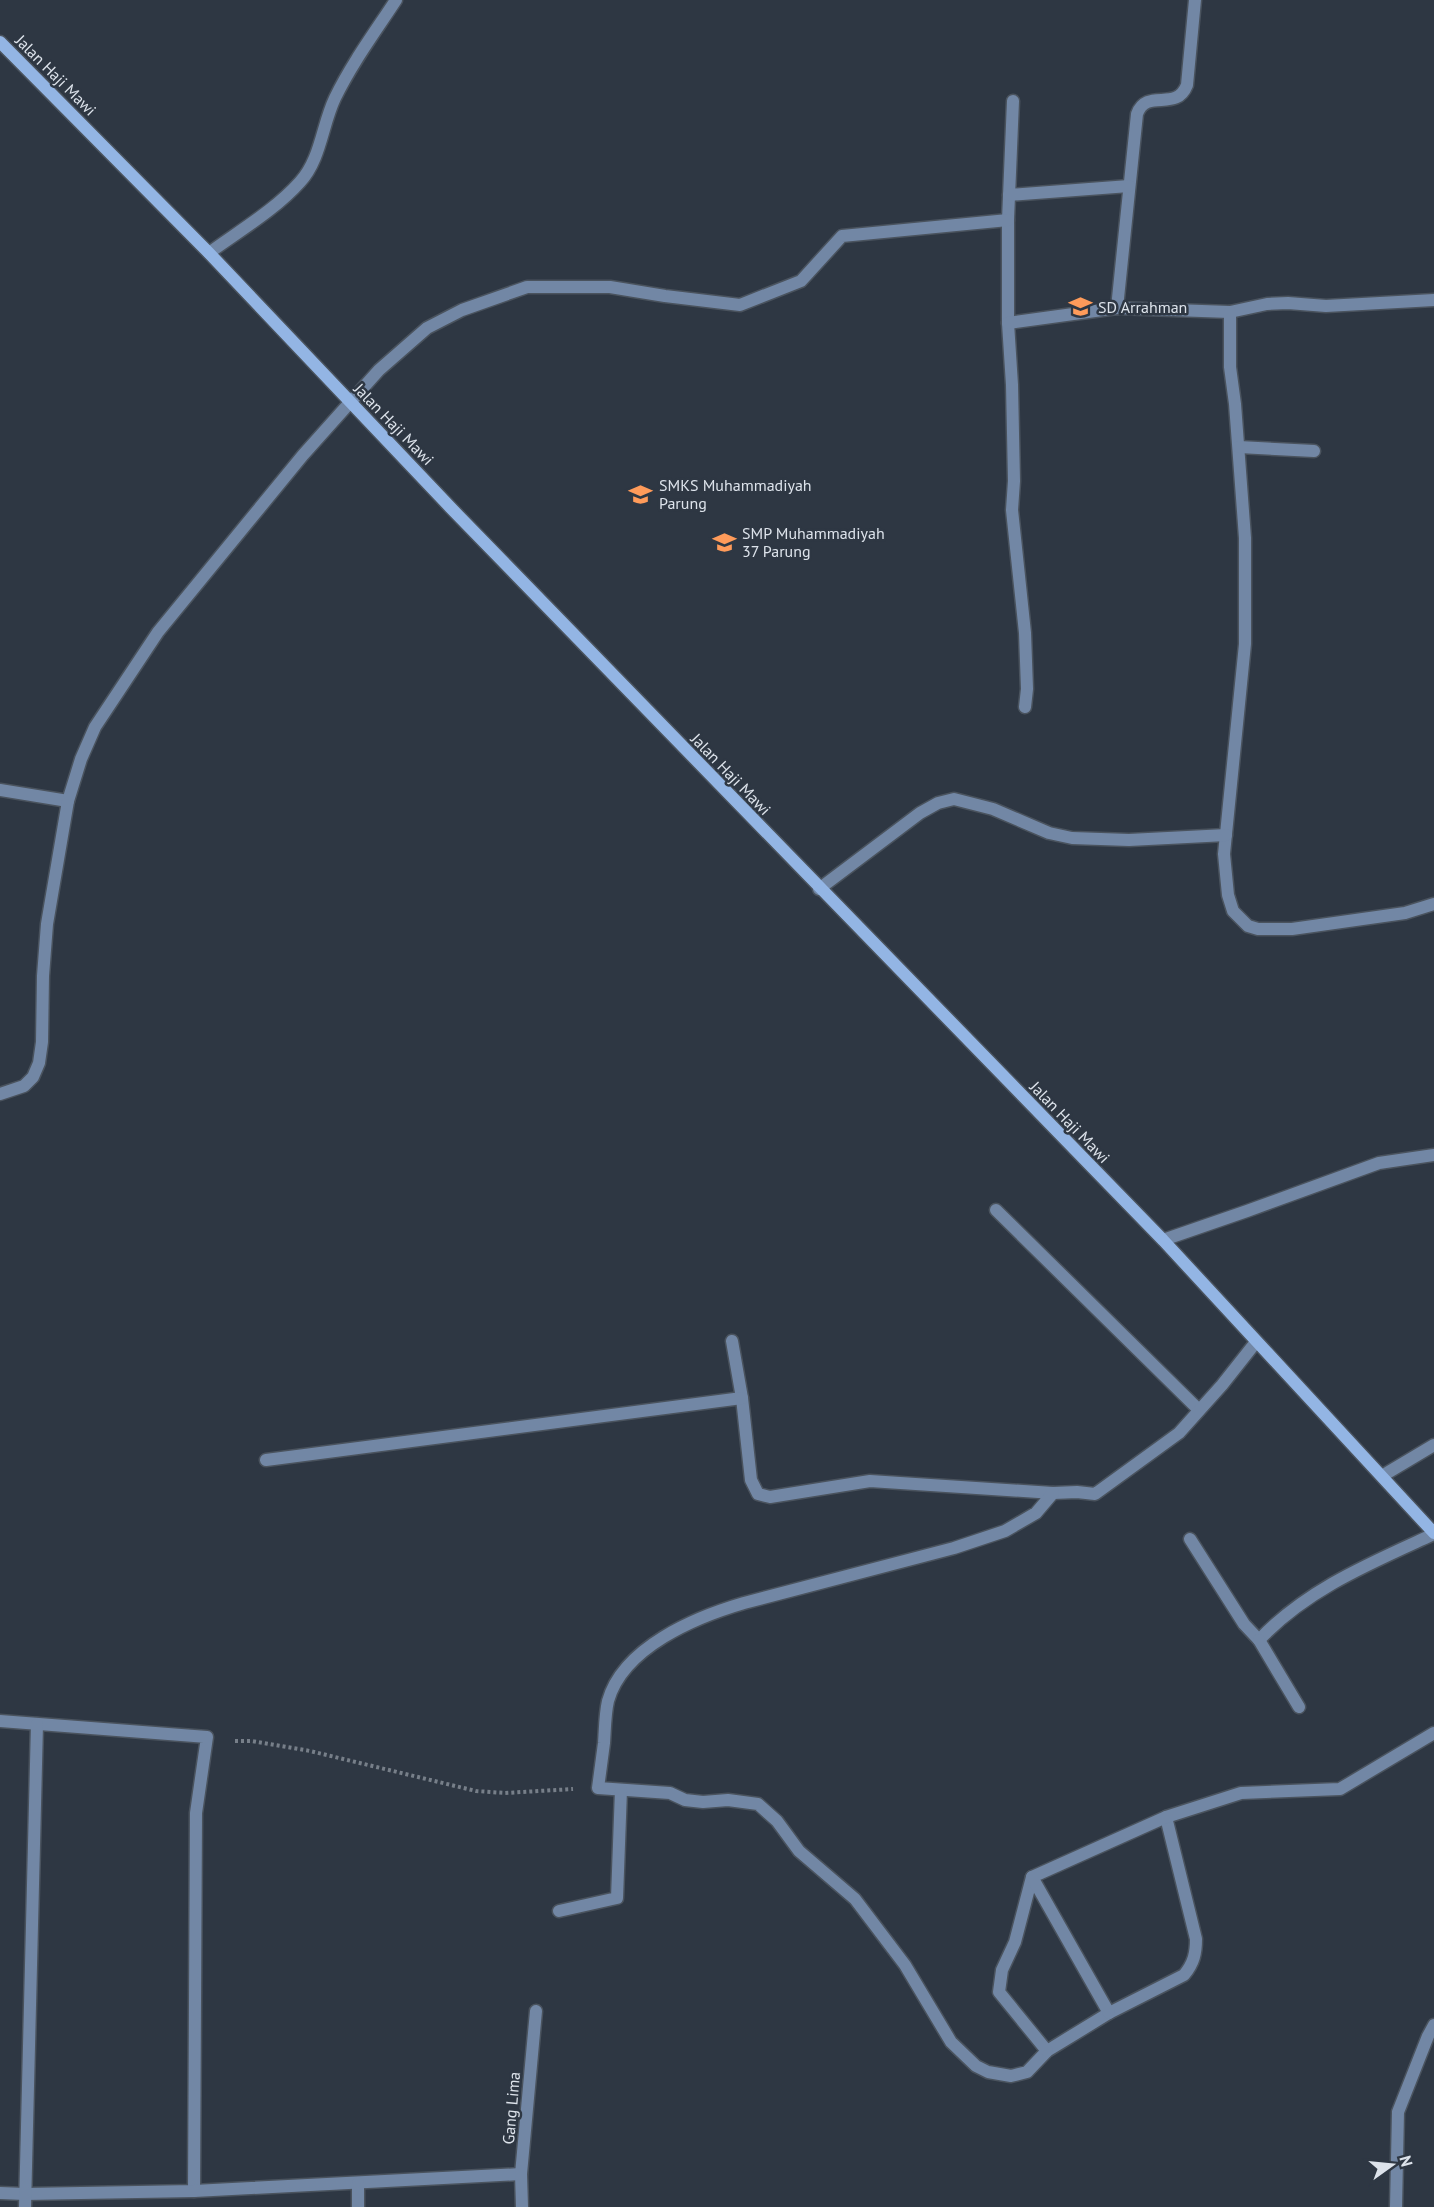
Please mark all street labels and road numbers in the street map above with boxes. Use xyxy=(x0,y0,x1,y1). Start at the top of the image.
street label: Jalan Haji Mawi xyxy=(11,30,101,120)
street label: Jalan Haji Mawi xyxy=(349,378,438,469)
street label: Jalan Haji Mawi xyxy=(686,728,775,819)
street label: Jalan Haji Mawi xyxy=(1025,1076,1114,1167)
street label: Gang Lima xyxy=(498,2071,524,2145)

